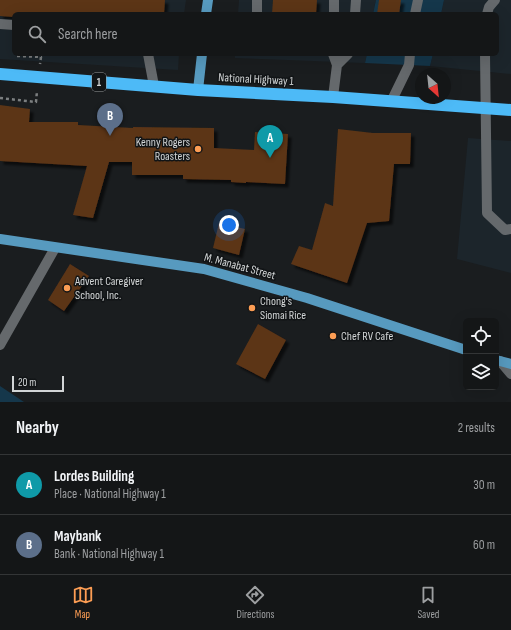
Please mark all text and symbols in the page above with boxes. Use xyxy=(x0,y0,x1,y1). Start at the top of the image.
search box xyxy=(12,12,499,56)
icon: search xyxy=(26,23,48,45)
text: Search here xyxy=(58,25,118,44)
north arrow xyxy=(415,68,451,104)
street label: National Highway 1 xyxy=(218,70,295,89)
road number: 1 xyxy=(92,73,106,91)
pin: B xyxy=(97,103,123,136)
pin: A xyxy=(257,125,283,158)
place label: Kenny Rogers Roasters xyxy=(136,135,190,164)
marker: Kenny Rogers Roasters xyxy=(193,144,203,154)
your location xyxy=(219,215,239,235)
street label: M. Manabat Street xyxy=(203,250,278,283)
place label: Advent Caregiver School, Inc. xyxy=(74,274,144,303)
marker: Advent Caregiver School, Inc. xyxy=(62,283,72,293)
place label: Chong's Siomai Rice xyxy=(260,294,306,323)
marker: Chong's Siomai Rice xyxy=(247,303,257,313)
map controls xyxy=(463,318,499,390)
button: locate xyxy=(463,318,499,354)
place label: Chef RV Cafe xyxy=(341,329,393,344)
marker: Chef RV Cafe xyxy=(328,331,338,341)
button: layers xyxy=(463,354,499,390)
scale bar xyxy=(12,374,64,393)
text: 20 m xyxy=(18,376,36,389)
text: Nearby xyxy=(16,418,59,438)
text: 2 results xyxy=(458,420,495,436)
text: Lordes Building xyxy=(54,467,134,486)
text: A xyxy=(26,477,32,493)
text: 30 m xyxy=(473,477,495,493)
text: Place · National Highway 1 xyxy=(54,486,166,502)
text: Maybank xyxy=(54,527,101,546)
text: B xyxy=(26,537,32,553)
text: 60 m xyxy=(473,537,495,553)
text: Bank · National Highway 1 xyxy=(54,546,164,562)
tab: Map xyxy=(72,584,94,621)
tab: Directions xyxy=(237,584,274,621)
tab: Saved xyxy=(417,584,439,621)

